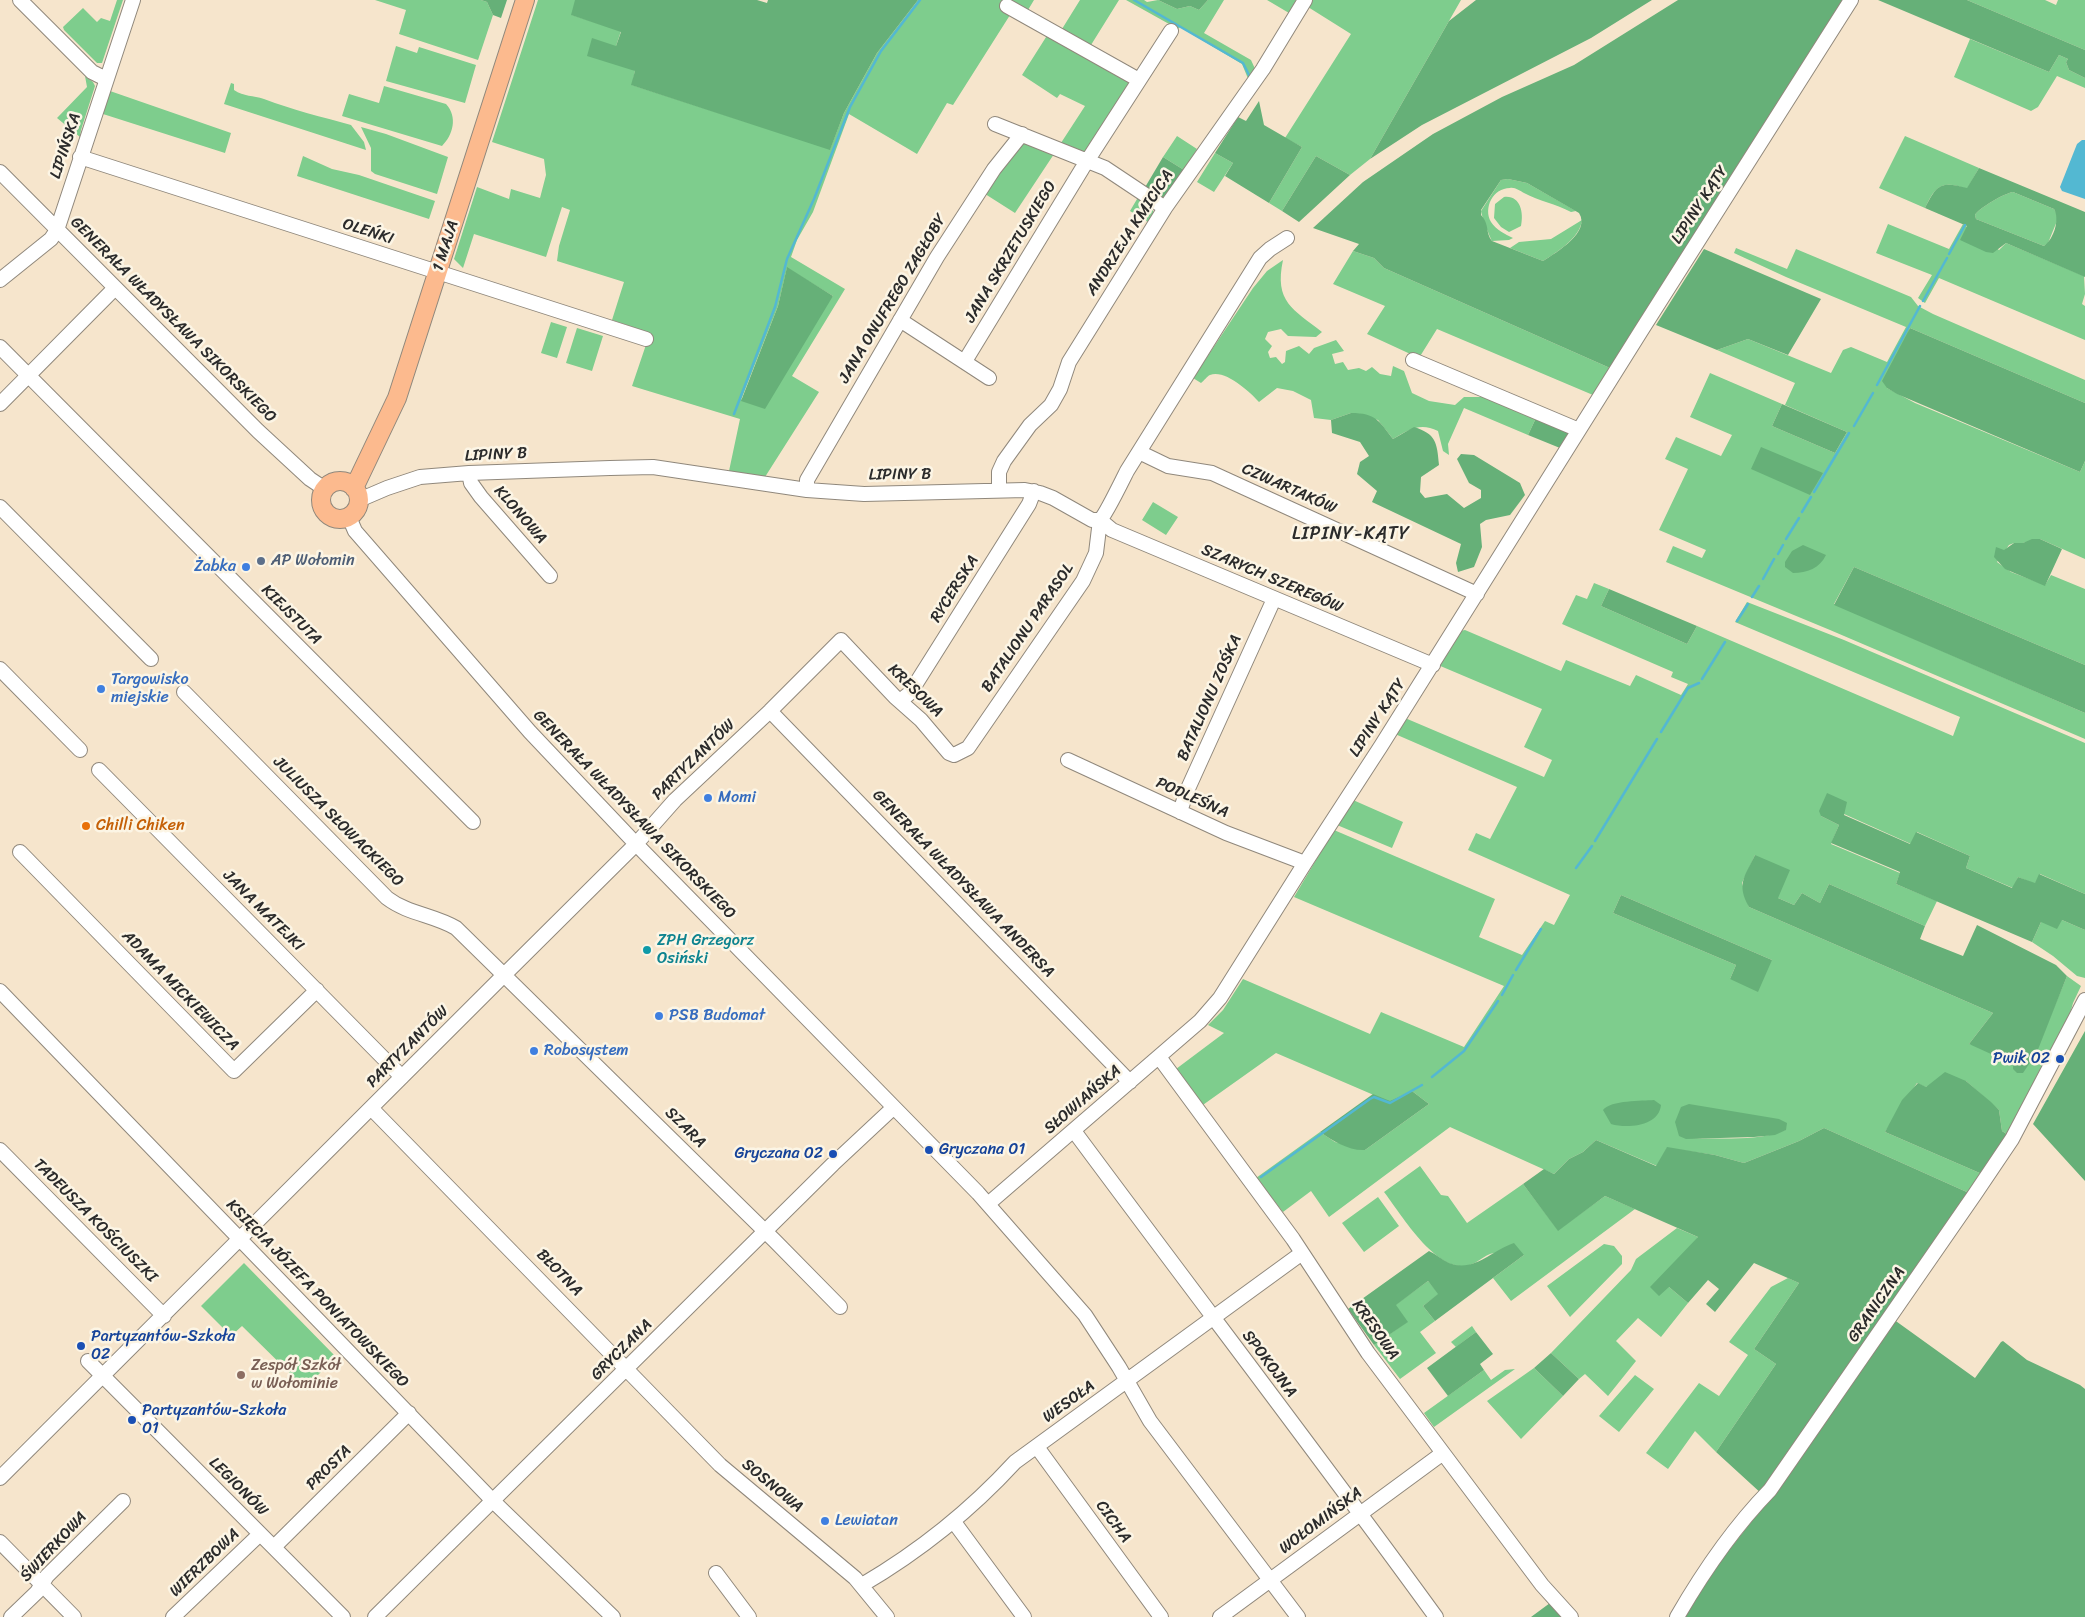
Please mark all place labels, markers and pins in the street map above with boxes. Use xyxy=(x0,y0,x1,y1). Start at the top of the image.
place label: AP Wołomin xyxy=(271,551,355,571)
marker: AP Wołomin xyxy=(255,555,267,567)
place label: Żabka xyxy=(194,557,236,577)
marker: Żabka xyxy=(240,561,252,573)
place label: Targowisko miejskie xyxy=(111,670,189,708)
marker: Targowisko miejskie xyxy=(95,683,107,695)
place label: Momi xyxy=(718,788,756,808)
marker: Momi xyxy=(702,792,714,804)
place label: Chilli Chiken xyxy=(96,816,185,836)
marker: Chilli Chiken xyxy=(80,820,92,832)
place label: ZPH Grzegorz Osiński xyxy=(657,931,754,969)
marker: ZPH Grzegorz Osiński xyxy=(641,944,653,956)
place label: PSB Budomat xyxy=(669,1006,765,1026)
marker: PSB Budomat xyxy=(653,1010,665,1022)
place label: Robosystem xyxy=(544,1041,629,1061)
marker: Robosystem xyxy=(528,1045,540,1057)
place label: Pwik 02 xyxy=(1993,1049,2050,1069)
marker: Pwik 02 xyxy=(2054,1053,2066,1065)
place label: Gryczana 01 xyxy=(939,1140,1025,1160)
place label: Gryczana 02 xyxy=(734,1144,823,1164)
marker: Gryczana 01 xyxy=(923,1144,935,1156)
marker: Gryczana 02 xyxy=(827,1148,839,1160)
place label: Partyzantów-Szkoła 02 xyxy=(91,1327,235,1365)
marker: Partyzantów-Szkoła 02 xyxy=(75,1340,87,1352)
place label: Zespół Szkół w Wołominie xyxy=(251,1356,341,1394)
marker: Zespół Szkół w Wołominie xyxy=(235,1369,247,1381)
place label: Partyzantów-Szkoła 01 xyxy=(142,1401,286,1439)
marker: Partyzantów-Szkoła 01 xyxy=(126,1414,138,1426)
place label: Lewiatan xyxy=(835,1511,898,1531)
marker: Lewiatan xyxy=(819,1515,831,1527)

